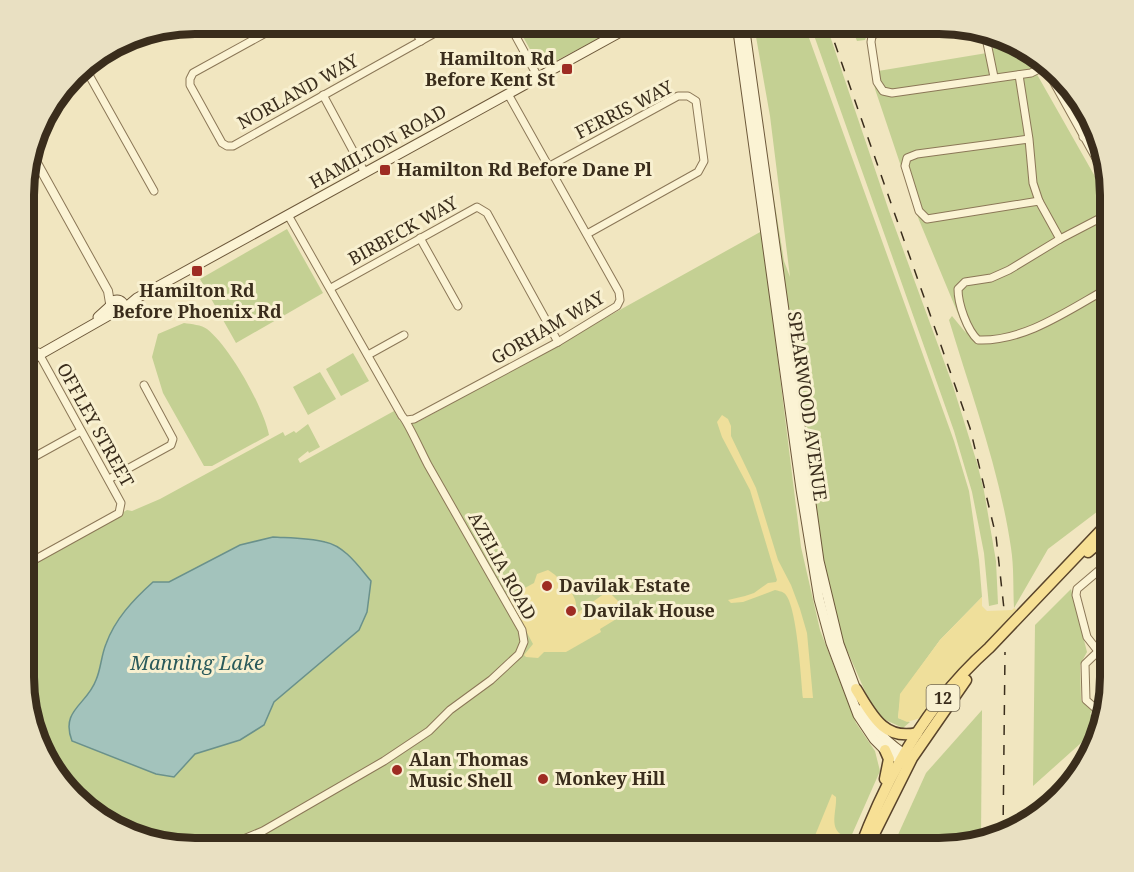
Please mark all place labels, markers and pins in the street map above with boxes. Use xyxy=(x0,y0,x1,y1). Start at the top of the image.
place label: Hamilton Rd Before Kent St xyxy=(425,46,555,91)
marker: Hamilton Rd Before Kent St xyxy=(560,62,574,76)
place label: Hamilton Rd Before Dane Pl xyxy=(397,157,652,181)
marker: Hamilton Rd Before Dane Pl xyxy=(378,163,392,177)
marker: Hamilton Rd Before Phoenix Rd xyxy=(190,264,204,278)
place label: Hamilton Rd Before Phoenix Rd xyxy=(112,278,282,323)
place label: Davilak Estate xyxy=(559,573,690,597)
marker: Davilak Estate xyxy=(540,579,554,593)
place label: Davilak House xyxy=(583,598,715,622)
marker: Davilak House xyxy=(564,604,578,618)
place label: Alan Thomas Music Shell xyxy=(409,747,529,792)
marker: Alan Thomas Music Shell xyxy=(390,763,404,777)
place label: Monkey Hill xyxy=(555,766,666,790)
marker: Monkey Hill xyxy=(536,772,550,786)

